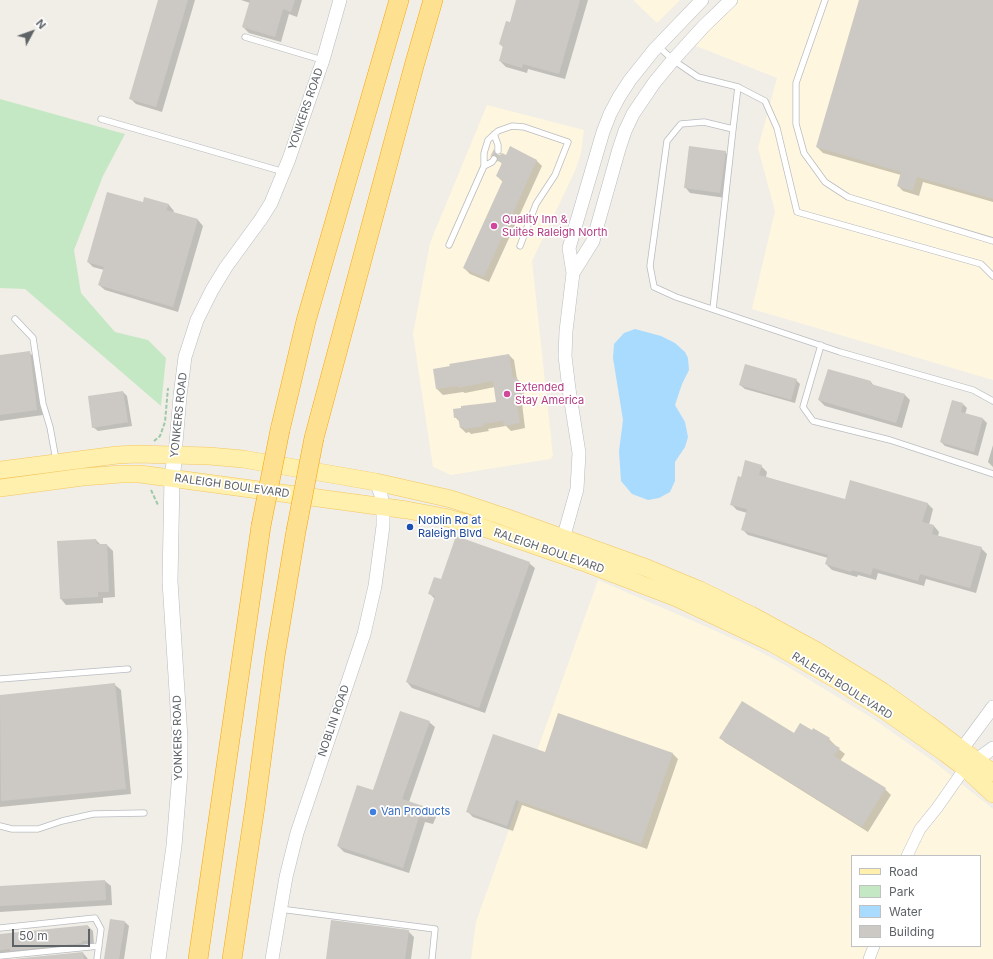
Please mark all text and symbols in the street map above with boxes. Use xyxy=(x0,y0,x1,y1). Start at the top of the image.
north arrow xyxy=(12,12,52,52)
text: N xyxy=(33,16,49,32)
street label: YONKERS ROAD xyxy=(286,66,326,152)
place label: Quality Inn & Suites Raleigh North xyxy=(502,213,608,239)
marker: Quality Inn & Suites Raleigh North xyxy=(489,221,499,231)
street label: YONKERS ROAD xyxy=(168,372,190,458)
place label: Extended Stay America xyxy=(515,381,584,407)
marker: Extended Stay America xyxy=(502,389,512,399)
street label: RALEIGH BOULEVARD xyxy=(174,471,290,501)
place label: Noblin Rd at Raleigh Blvd xyxy=(418,514,482,540)
marker: Noblin Rd at Raleigh Blvd xyxy=(405,522,415,532)
street label: RALEIGH BOULEVARD xyxy=(492,526,606,576)
street label: RALEIGH BOULEVARD xyxy=(789,650,895,722)
street label: NOBLIN ROAD xyxy=(316,683,352,759)
street label: YONKERS ROAD xyxy=(171,695,185,781)
place label: Van Products xyxy=(381,805,450,819)
marker: Van Products xyxy=(368,807,378,817)
legend xyxy=(851,855,981,947)
text: Road xyxy=(889,864,918,879)
text: Park xyxy=(889,884,915,899)
text: Water xyxy=(889,904,922,919)
scale bar xyxy=(14,921,92,947)
text: Building xyxy=(889,924,934,939)
text: 50 m xyxy=(19,928,48,943)

